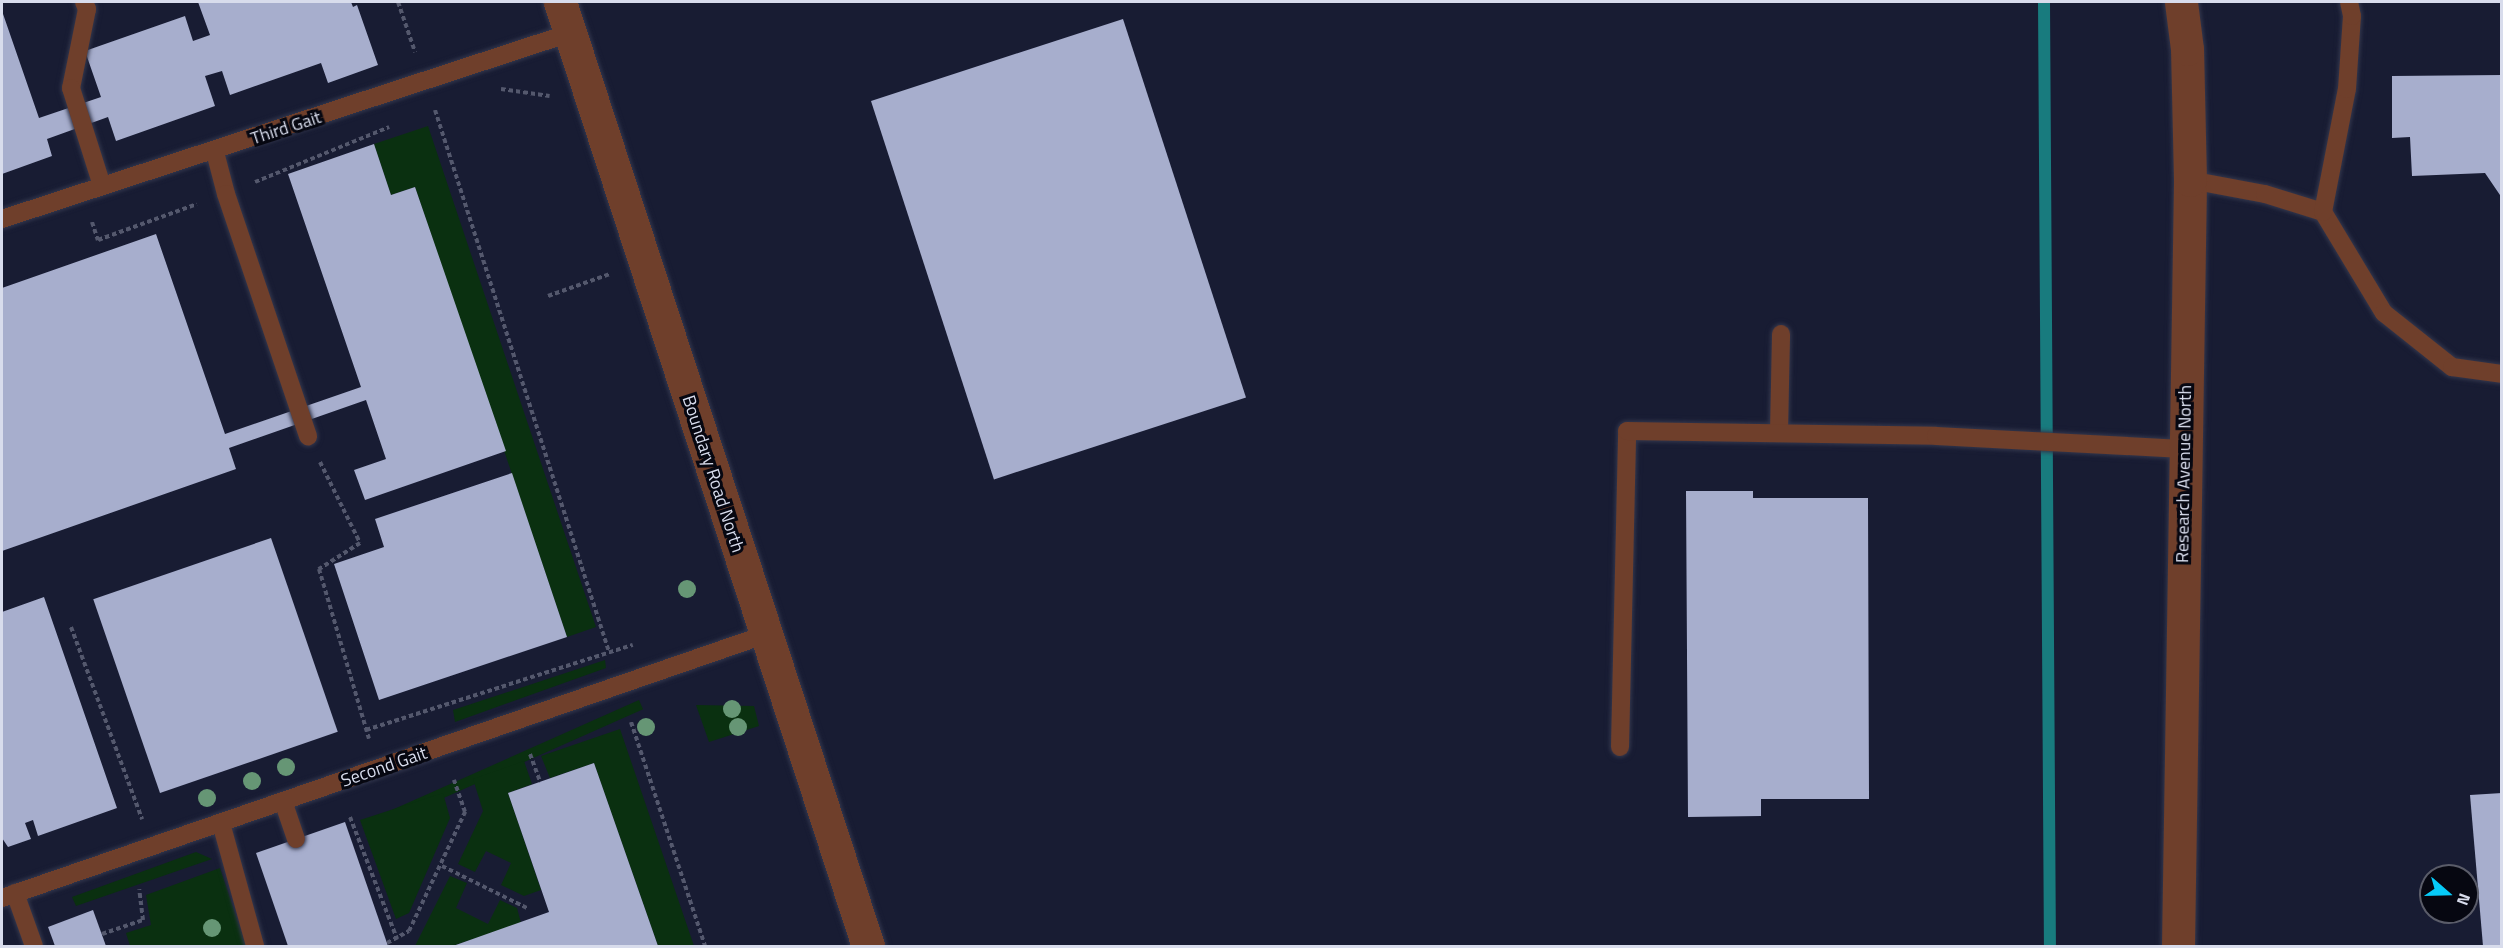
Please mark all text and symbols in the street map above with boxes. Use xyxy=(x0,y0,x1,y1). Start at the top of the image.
street label: Third Gait xyxy=(248,106,324,150)
street label: Research Avenue North xyxy=(2172,385,2196,563)
street label: Boundary Road North xyxy=(677,393,749,555)
street label: Second Gait xyxy=(338,742,430,792)
north arrow xyxy=(2419,864,2479,924)
text: N xyxy=(2451,890,2477,909)

